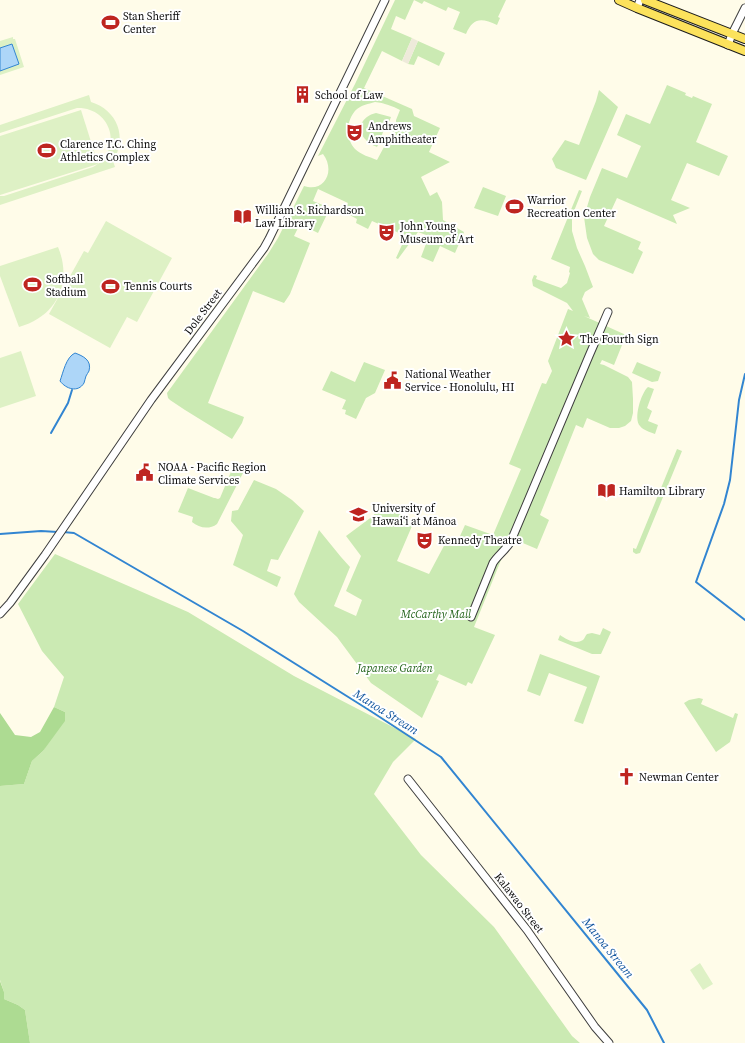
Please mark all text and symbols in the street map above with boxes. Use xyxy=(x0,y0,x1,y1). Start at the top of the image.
place label: Stan Sheriff Center xyxy=(123,9,182,37)
sports icon: Stan Sheriff Center xyxy=(100,12,120,32)
building icon: School of Law xyxy=(292,85,312,105)
place label: School of Law xyxy=(315,88,384,103)
place label: Andrews Amphitheater xyxy=(368,119,437,147)
theatre icon: Andrews Amphitheater xyxy=(345,122,365,142)
place label: Clarence T.C. Ching Athletics Complex xyxy=(60,137,157,165)
sports icon: Clarence T.C. Ching Athletics Complex xyxy=(37,140,57,160)
place label: Warrior Recreation Center xyxy=(527,193,616,221)
sports icon: Warrior Recreation Center xyxy=(504,196,524,216)
place label: William S. Richardson Law Library xyxy=(255,203,364,231)
library icon: William S. Richardson Law Library xyxy=(232,206,252,226)
place label: John Young Museum of Art xyxy=(399,219,474,247)
theatre icon: John Young Museum of Art xyxy=(377,222,397,242)
place label: Softball Stadium xyxy=(46,272,87,300)
sports icon: Softball Stadium xyxy=(23,275,43,295)
sports icon: Tennis Courts xyxy=(101,276,121,296)
place label: Tennis Courts xyxy=(124,279,192,294)
street label: Dole Street xyxy=(181,286,225,338)
place icon: The Fourth Sign xyxy=(557,329,577,349)
place label: The Fourth Sign xyxy=(580,332,659,347)
place label: National Weather Service - Honolulu, HI xyxy=(405,367,514,395)
public building icon: National Weather Service - Honolulu, HI xyxy=(382,370,402,390)
place label: NOAA - Pacific Region Climate Services xyxy=(158,460,266,488)
public building icon: NOAA - Pacific Region Climate Services xyxy=(135,463,155,483)
library icon: Hamilton Library xyxy=(596,481,616,501)
place label: Hamilton Library xyxy=(619,484,705,499)
place label: University of Hawaiʻi at Mānoa xyxy=(372,501,457,529)
school or university icon: University of Hawaiʻi at Mānoa xyxy=(349,504,369,524)
theatre icon: Kennedy Theatre xyxy=(415,530,435,550)
place label: Kennedy Theatre xyxy=(438,533,522,548)
park label: McCarthy Mall xyxy=(400,607,472,622)
park label: Japanese Garden xyxy=(355,661,434,676)
water label: Manoa Stream xyxy=(350,685,422,738)
church icon: Newman Center xyxy=(616,767,636,787)
place label: Newman Center xyxy=(639,770,719,785)
street label: Kalawao Street xyxy=(491,870,547,936)
water label: Manoa Stream xyxy=(578,914,638,982)

